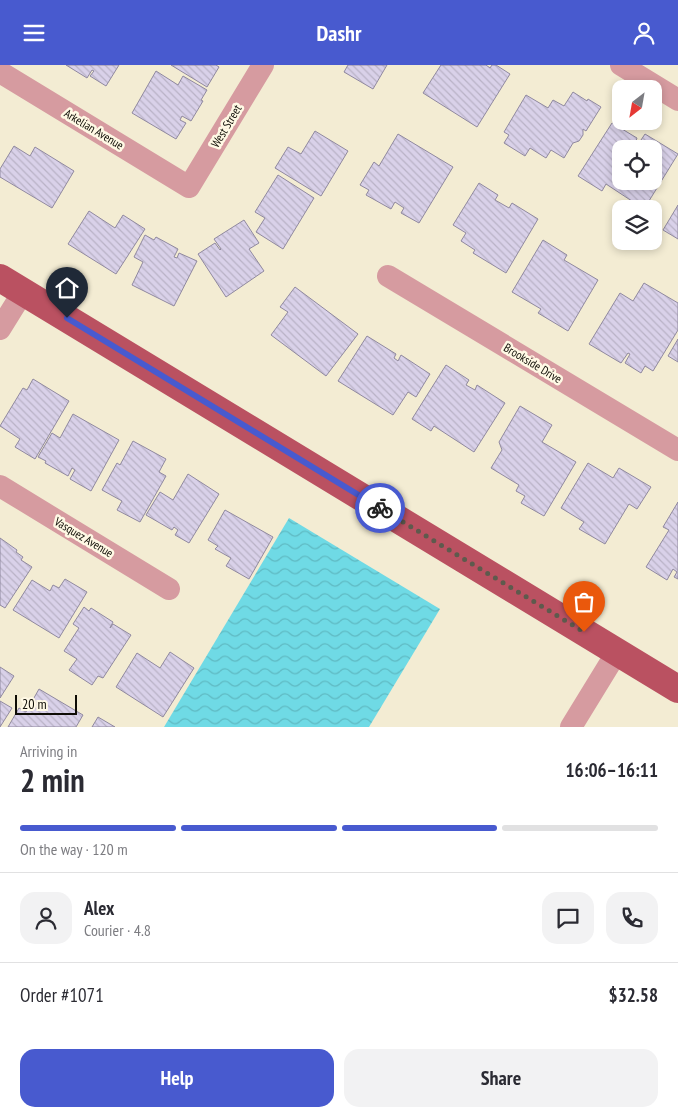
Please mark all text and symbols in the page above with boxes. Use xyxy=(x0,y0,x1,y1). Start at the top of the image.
icon: menu xyxy=(20,19,48,47)
text: Dashr xyxy=(317,19,361,47)
icon: person xyxy=(630,19,658,47)
north arrow xyxy=(612,80,662,130)
map controls xyxy=(612,80,662,250)
street label: West Street xyxy=(207,101,245,150)
street label: Arkelian Avenue xyxy=(62,105,126,153)
button: locate xyxy=(612,140,662,190)
button: layers xyxy=(612,200,662,250)
pin xyxy=(46,267,88,318)
icon: home xyxy=(53,274,81,302)
street label: Brookside Drive xyxy=(501,340,565,386)
courier xyxy=(355,483,405,533)
icon: bike xyxy=(366,494,394,522)
street label: Vasquez Avenue xyxy=(51,513,116,560)
pin xyxy=(563,581,605,632)
icon: bag xyxy=(570,588,598,616)
scale bar xyxy=(15,692,78,715)
text: 20 m xyxy=(22,695,47,713)
text: Arriving in xyxy=(20,741,77,761)
text: 16:06–16:11 xyxy=(565,758,658,782)
text: 2 min xyxy=(20,759,85,801)
text: On the way · 120 m xyxy=(20,839,128,859)
button: person xyxy=(20,892,72,944)
button: chat xyxy=(542,892,594,944)
button: phone xyxy=(606,892,658,944)
text: Alex xyxy=(84,896,114,920)
text: Courier · 4.8 xyxy=(84,920,151,940)
text: Order #1071 xyxy=(20,983,104,1007)
text: $32.58 xyxy=(609,983,658,1007)
button: Help xyxy=(20,1049,334,1107)
button: Share xyxy=(344,1049,658,1107)

